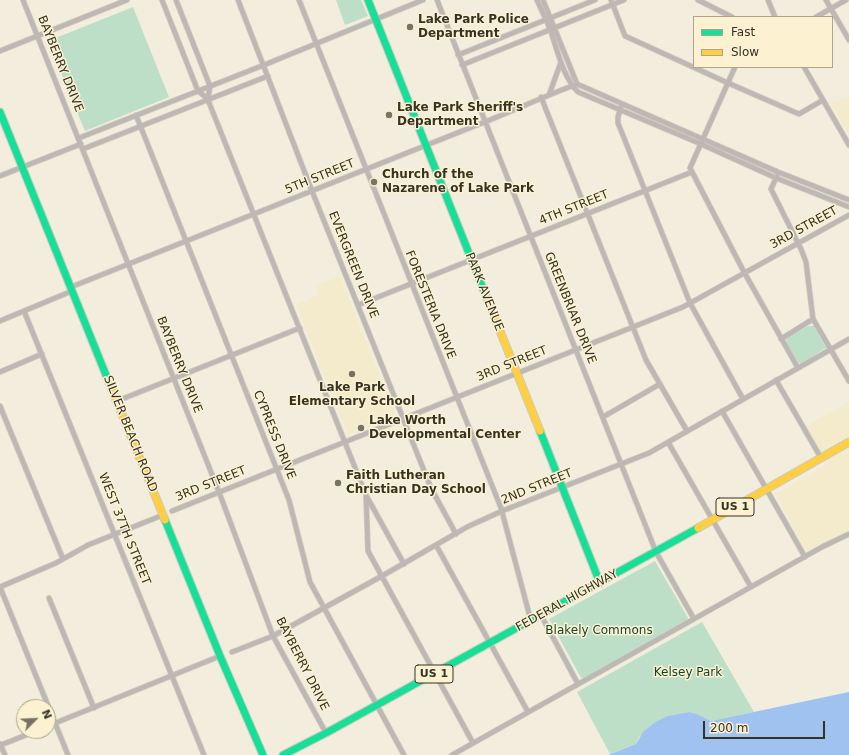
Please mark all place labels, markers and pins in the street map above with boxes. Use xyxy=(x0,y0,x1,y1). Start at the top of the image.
place label: Lake Park Police Department xyxy=(418,13,529,41)
marker: Lake Park Police Department xyxy=(405,22,415,32)
place label: Lake Park Sheriff's Department xyxy=(397,101,523,129)
marker: Lake Park Sheriff's Department xyxy=(384,110,394,120)
place label: Church of the Nazarene of Lake Park xyxy=(382,168,534,196)
marker: Church of the Nazarene of Lake Park xyxy=(369,177,379,187)
marker: Lake Park Elementary School xyxy=(347,369,357,379)
place label: Lake Park Elementary School xyxy=(289,381,415,409)
place label: Lake Worth Developmental Center xyxy=(369,414,521,442)
marker: Lake Worth Developmental Center xyxy=(356,423,366,433)
place label: Faith Lutheran Christian Day School xyxy=(346,469,486,497)
marker: Faith Lutheran Christian Day School xyxy=(333,478,343,488)

